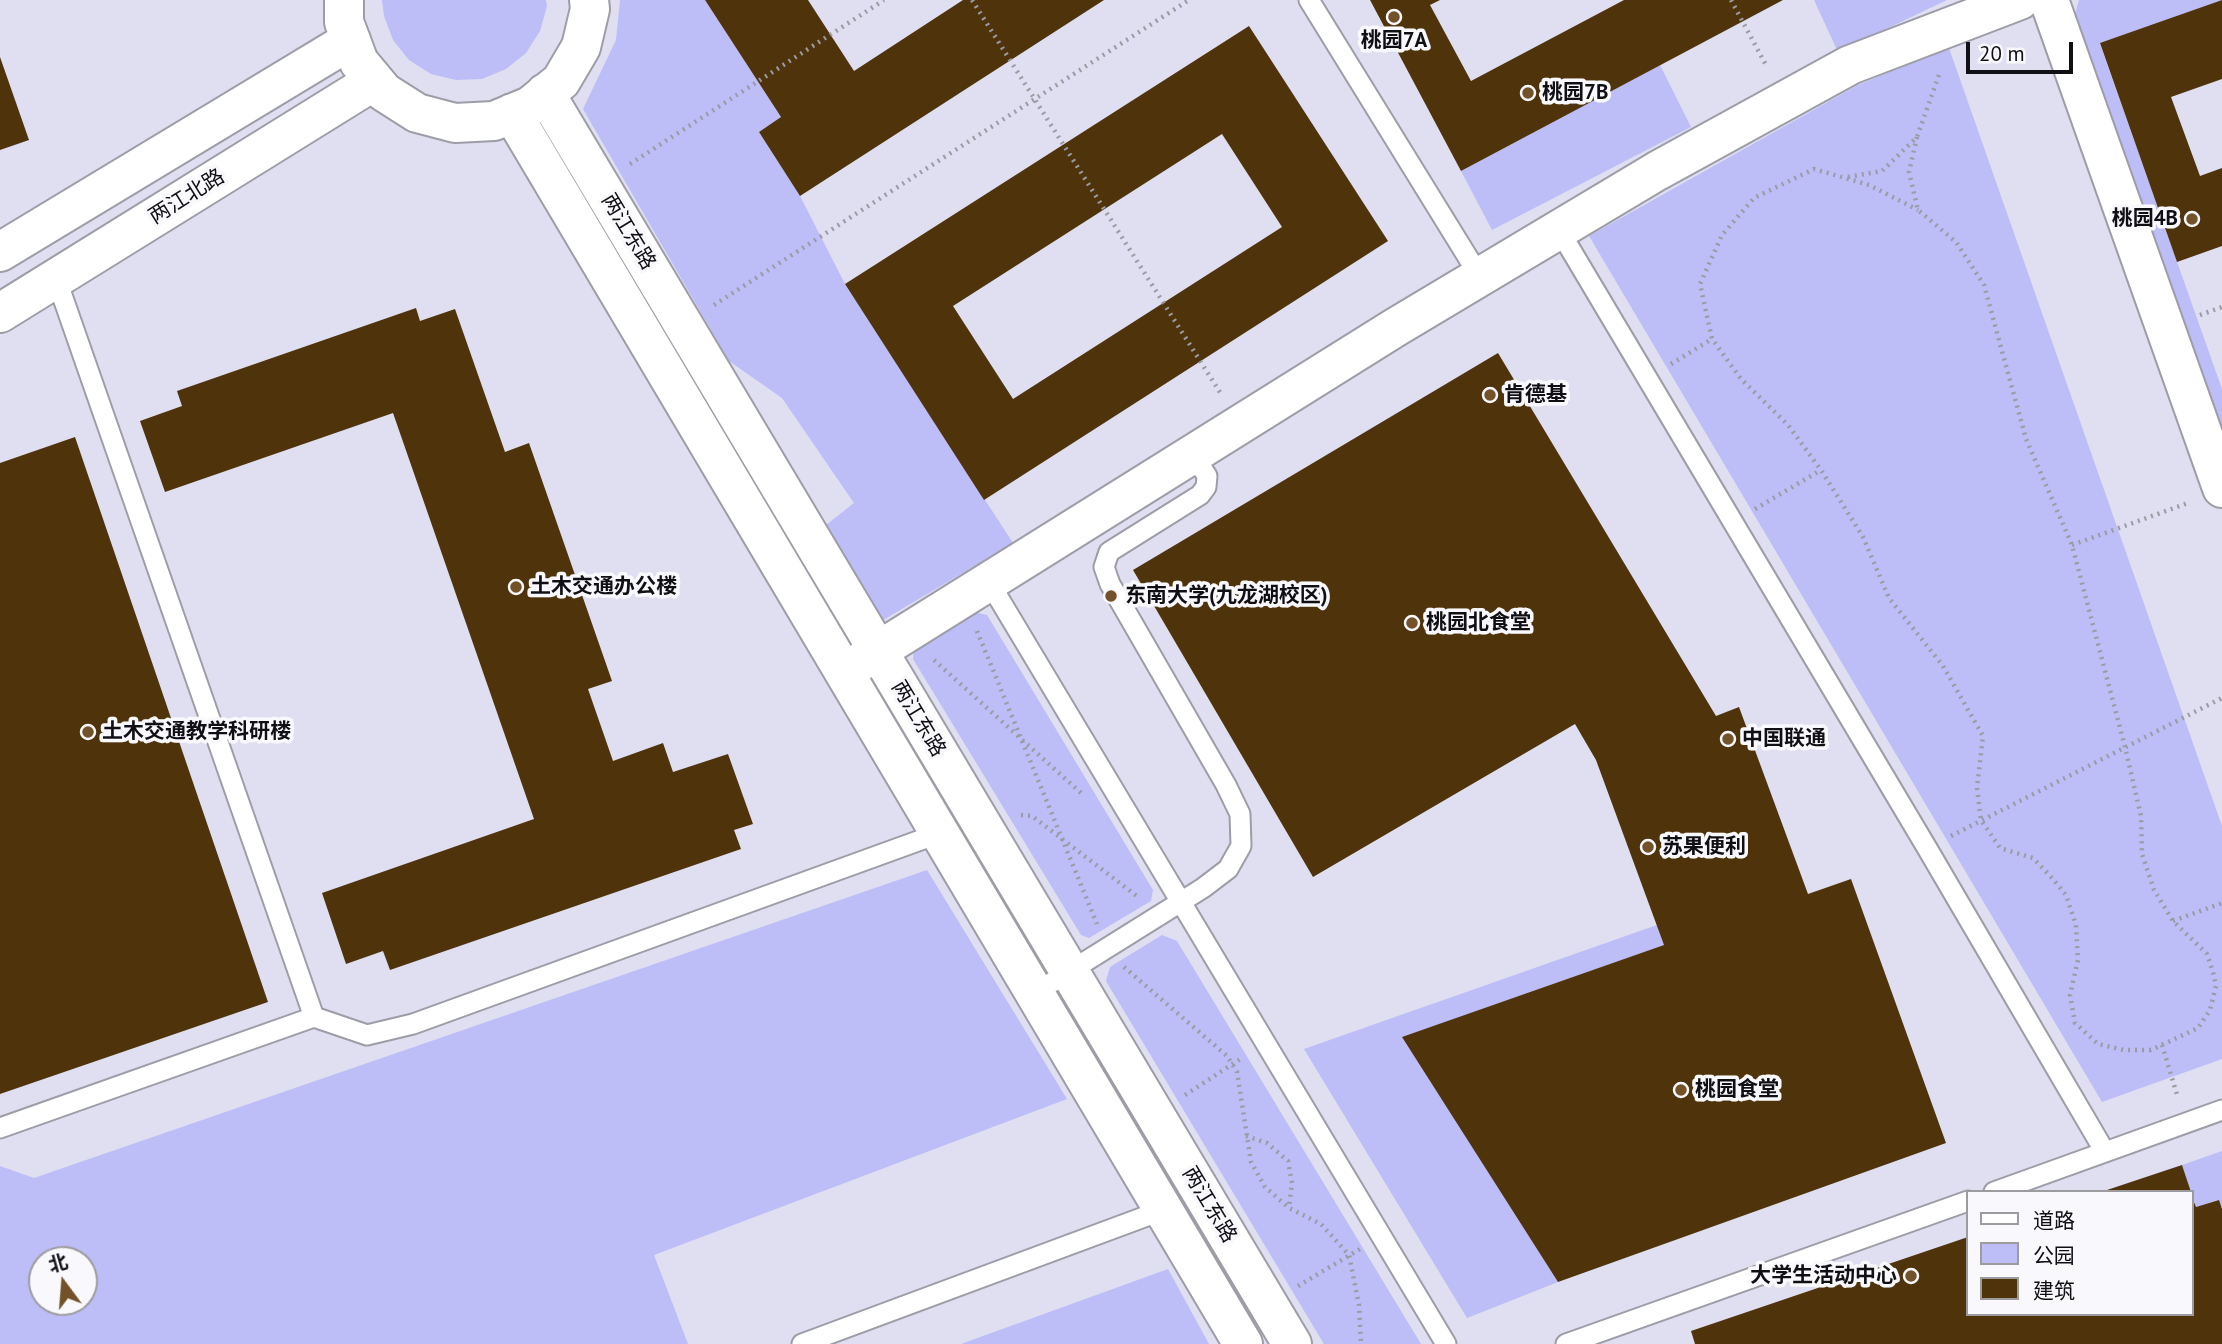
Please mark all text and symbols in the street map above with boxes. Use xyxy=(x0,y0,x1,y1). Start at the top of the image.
marker: 桃园7A xyxy=(1386,9,1402,25)
place label: 桃园7A xyxy=(1361,28,1427,54)
scale bar xyxy=(1970,28,2077,72)
text: 20 m xyxy=(1979,40,2025,67)
place label: 桃园7B xyxy=(1542,80,1608,106)
marker: 桃园7B xyxy=(1520,85,1536,101)
street label: 两江北路 xyxy=(145,164,229,230)
street label: 两江东路 xyxy=(596,190,660,274)
place label: 桃园4B xyxy=(2112,206,2178,232)
marker: 桃园4B xyxy=(2184,211,2200,227)
place label: 肯德基 xyxy=(1504,382,1567,408)
marker: 肯德基 xyxy=(1482,387,1498,403)
place label: 土木交通办公楼 xyxy=(530,574,677,600)
marker: 土木交通办公楼 xyxy=(508,579,524,595)
place label: 东南大学(九龙湖校区) xyxy=(1125,583,1328,609)
marker: 东南大学(九龙湖校区) xyxy=(1103,588,1119,604)
place label: 桃园北食堂 xyxy=(1426,610,1531,636)
marker: 桃园北食堂 xyxy=(1404,615,1420,631)
street label: 两江东路 xyxy=(886,677,950,761)
place label: 土木交通教学科研楼 xyxy=(102,719,291,745)
marker: 土木交通教学科研楼 xyxy=(80,724,96,740)
place label: 中国联通 xyxy=(1742,726,1826,752)
marker: 中国联通 xyxy=(1720,731,1736,747)
place label: 苏果便利 xyxy=(1662,834,1746,860)
marker: 苏果便利 xyxy=(1640,839,1656,855)
place label: 桃园食堂 xyxy=(1695,1077,1779,1103)
marker: 桃园食堂 xyxy=(1673,1082,1689,1098)
street label: 两江东路 xyxy=(1177,1163,1241,1247)
legend xyxy=(1966,1190,2194,1316)
text: 道路 xyxy=(2033,1207,2075,1234)
text: 公园 xyxy=(2033,1242,2075,1269)
north arrow xyxy=(28,1246,98,1316)
text: 北 xyxy=(45,1249,70,1277)
place label: 大学生活动中心 xyxy=(1750,1263,1897,1289)
marker: 大学生活动中心 xyxy=(1903,1268,1919,1284)
text: 建筑 xyxy=(2033,1277,2075,1304)

